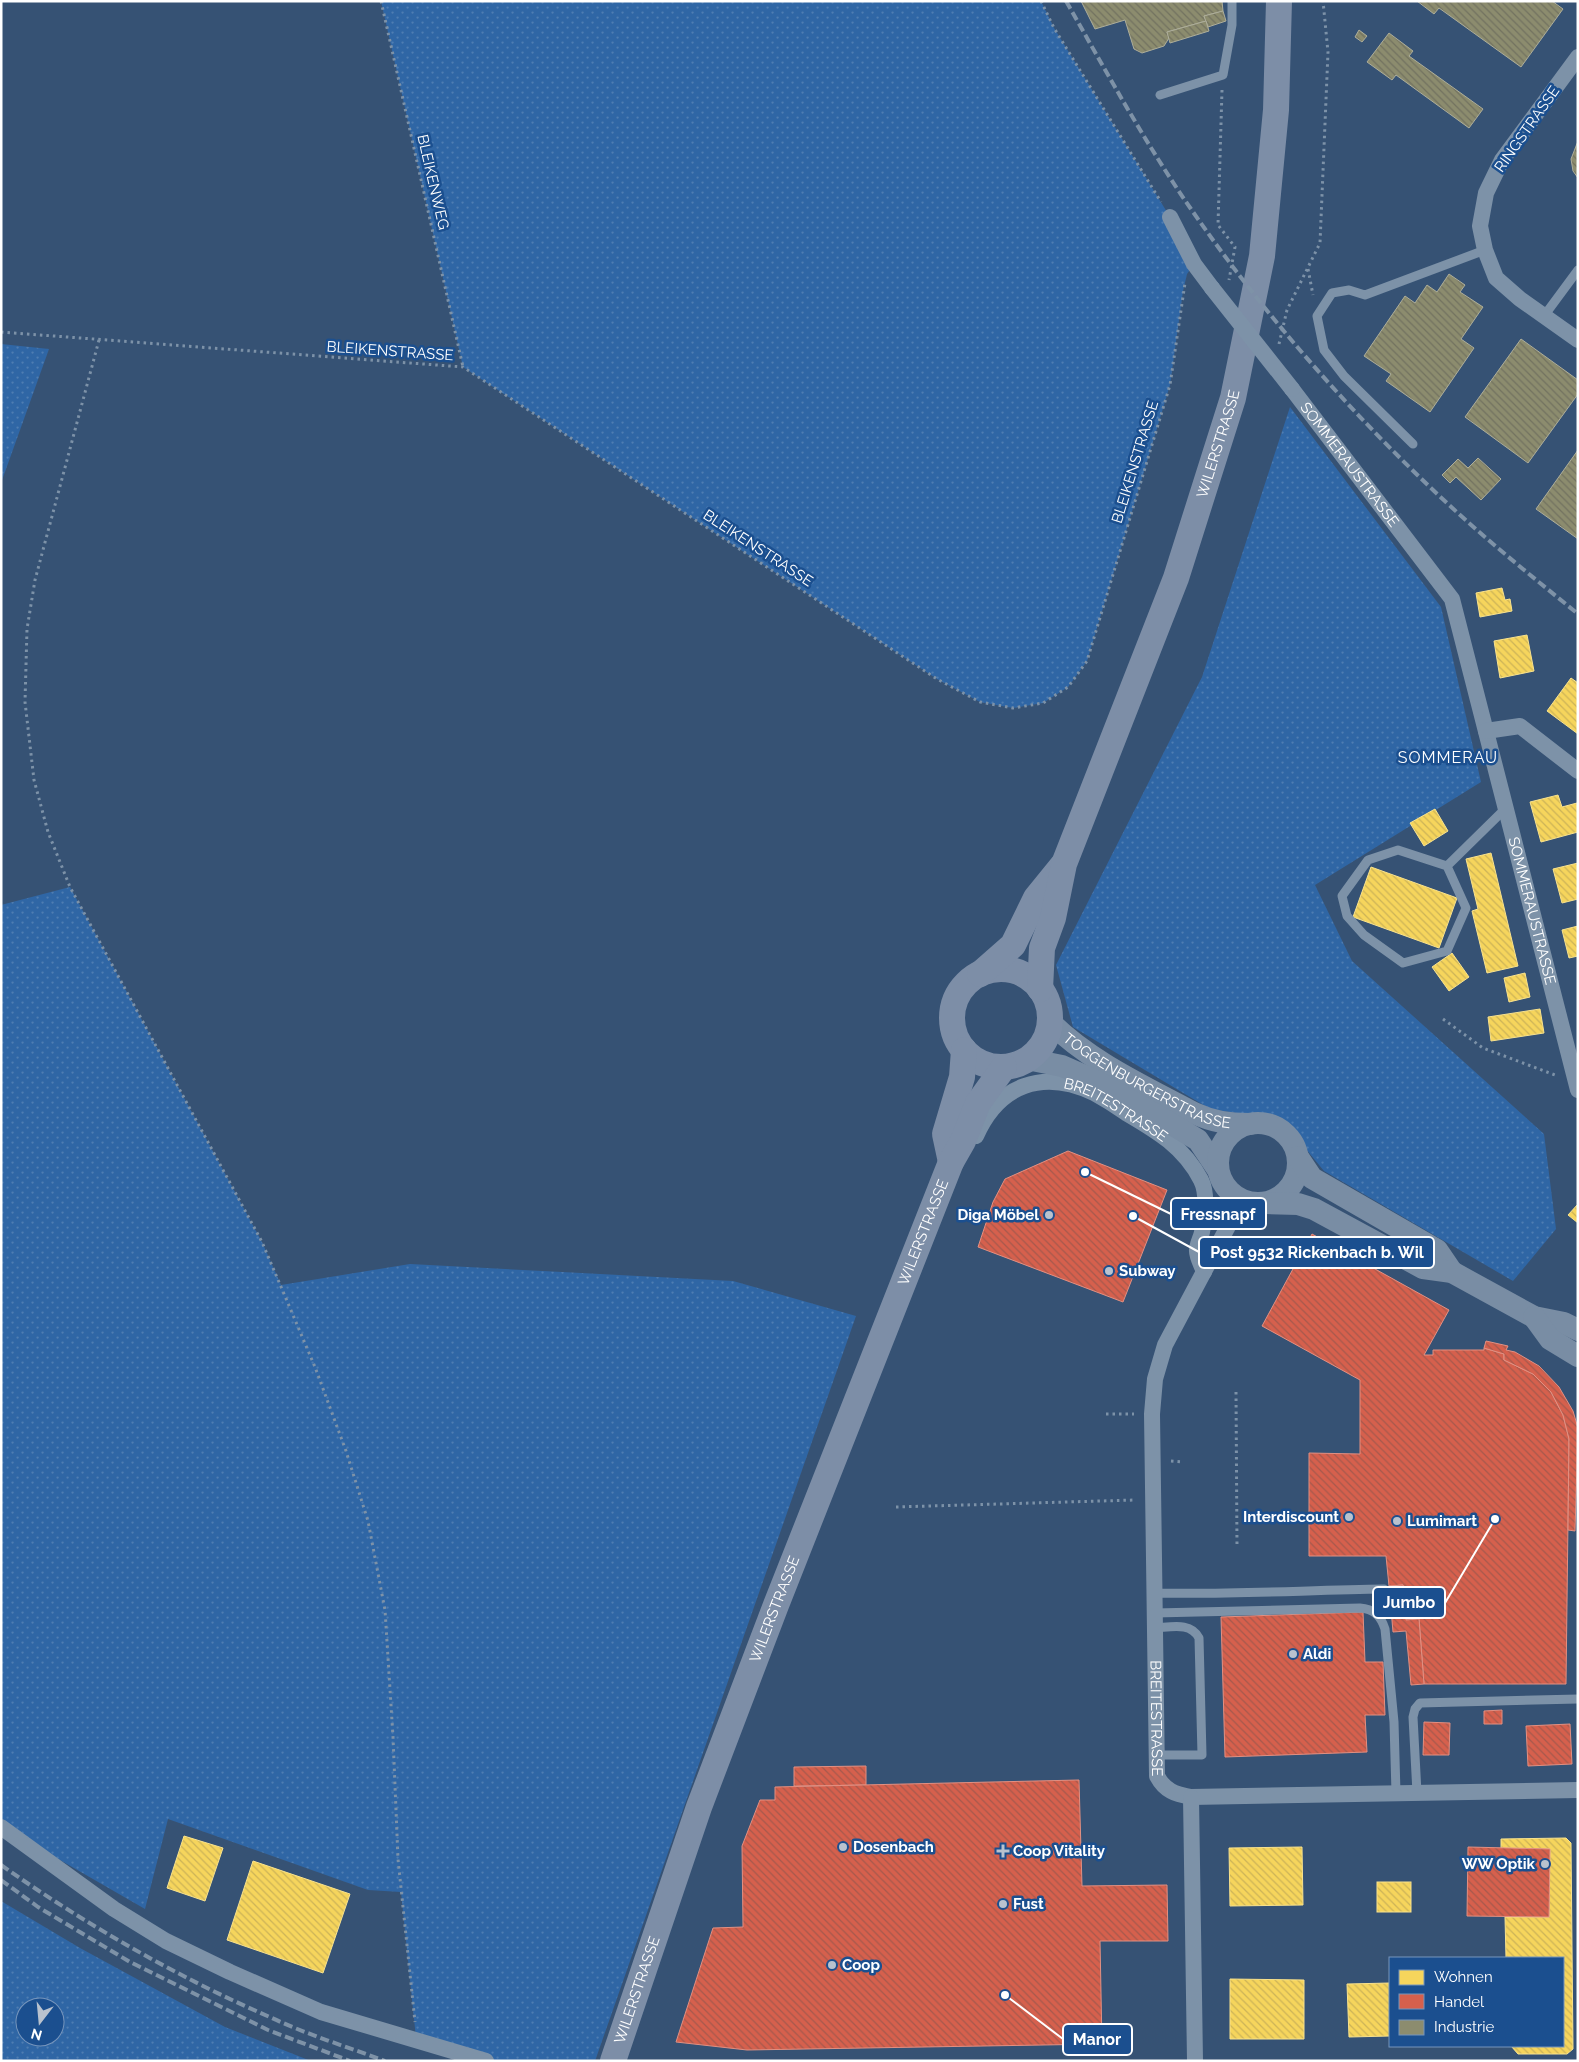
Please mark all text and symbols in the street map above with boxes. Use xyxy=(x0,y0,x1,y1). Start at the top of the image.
street label: RINGSTRASSE xyxy=(1491,82,1563,176)
street label: BLEIKENWEG xyxy=(413,133,453,231)
street label: BLEIKENSTRASSE xyxy=(326,338,454,364)
street label: WILERSTRASSE xyxy=(1193,388,1243,500)
street label: BLEIKENSTRASSE xyxy=(1108,399,1162,525)
street label: SOMMERAUSTRASSE xyxy=(1296,399,1403,530)
street label: BLEIKENSTRASSE xyxy=(700,506,816,590)
district label: SOMMERAU xyxy=(1398,748,1498,767)
street label: SOMMERAUSTRASSE xyxy=(1504,835,1560,987)
street label: TOGGENBURGERSTRASSE xyxy=(1060,1029,1232,1132)
street label: BREITESTRASSE xyxy=(1062,1074,1171,1146)
street label: WILERSTRASSE xyxy=(894,1177,952,1288)
callout: Fressnapf xyxy=(1171,1198,1266,1229)
text: Fressnapf xyxy=(1180,1205,1257,1224)
place label: Diga Möbel xyxy=(958,1206,1039,1224)
marker: Diga Möbel xyxy=(1043,1209,1055,1221)
callout: Post 9532 Rickenbach b. Wil xyxy=(1199,1237,1434,1268)
text: Post 9532 Rickenbach b. Wil xyxy=(1210,1243,1425,1262)
place label: Subway xyxy=(1119,1262,1176,1280)
marker: Subway xyxy=(1103,1265,1115,1277)
place label: Interdiscount xyxy=(1243,1508,1339,1526)
marker: Interdiscount xyxy=(1343,1511,1355,1523)
place label: Lumimart xyxy=(1407,1512,1477,1530)
marker: Lumimart xyxy=(1391,1515,1403,1527)
street label: WILERSTRASSE xyxy=(746,1553,803,1665)
callout: Jumbo xyxy=(1373,1587,1445,1618)
text: Jumbo xyxy=(1383,1593,1435,1612)
place label: Aldi xyxy=(1303,1645,1331,1663)
marker: Aldi xyxy=(1287,1648,1299,1660)
street label: BREITESTRASSE xyxy=(1146,1660,1166,1776)
place label: Dosenbach xyxy=(853,1838,934,1856)
marker: Dosenbach xyxy=(837,1841,849,1853)
place label: Coop Vitality xyxy=(1013,1842,1106,1860)
marker: Coop Vitality xyxy=(997,1845,1009,1857)
place label: WW Optik xyxy=(1462,1855,1536,1873)
marker: WW Optik xyxy=(1539,1858,1551,1870)
place label: Fust xyxy=(1013,1895,1044,1913)
marker: Fust xyxy=(997,1898,1009,1910)
street label: WILERSTRASSE xyxy=(610,1934,664,2046)
place label: Coop xyxy=(842,1956,880,1974)
legend xyxy=(1389,1957,1564,2047)
marker: Coop xyxy=(826,1959,838,1971)
text: Wohnen xyxy=(1434,1968,1493,1986)
text: Handel xyxy=(1434,1993,1485,2011)
north arrow xyxy=(15,1997,65,2047)
text: Industrie xyxy=(1434,2018,1495,2036)
callout: Manor xyxy=(1063,2024,1132,2055)
text: N xyxy=(29,2025,44,2044)
text: Manor xyxy=(1073,2030,1121,2049)

